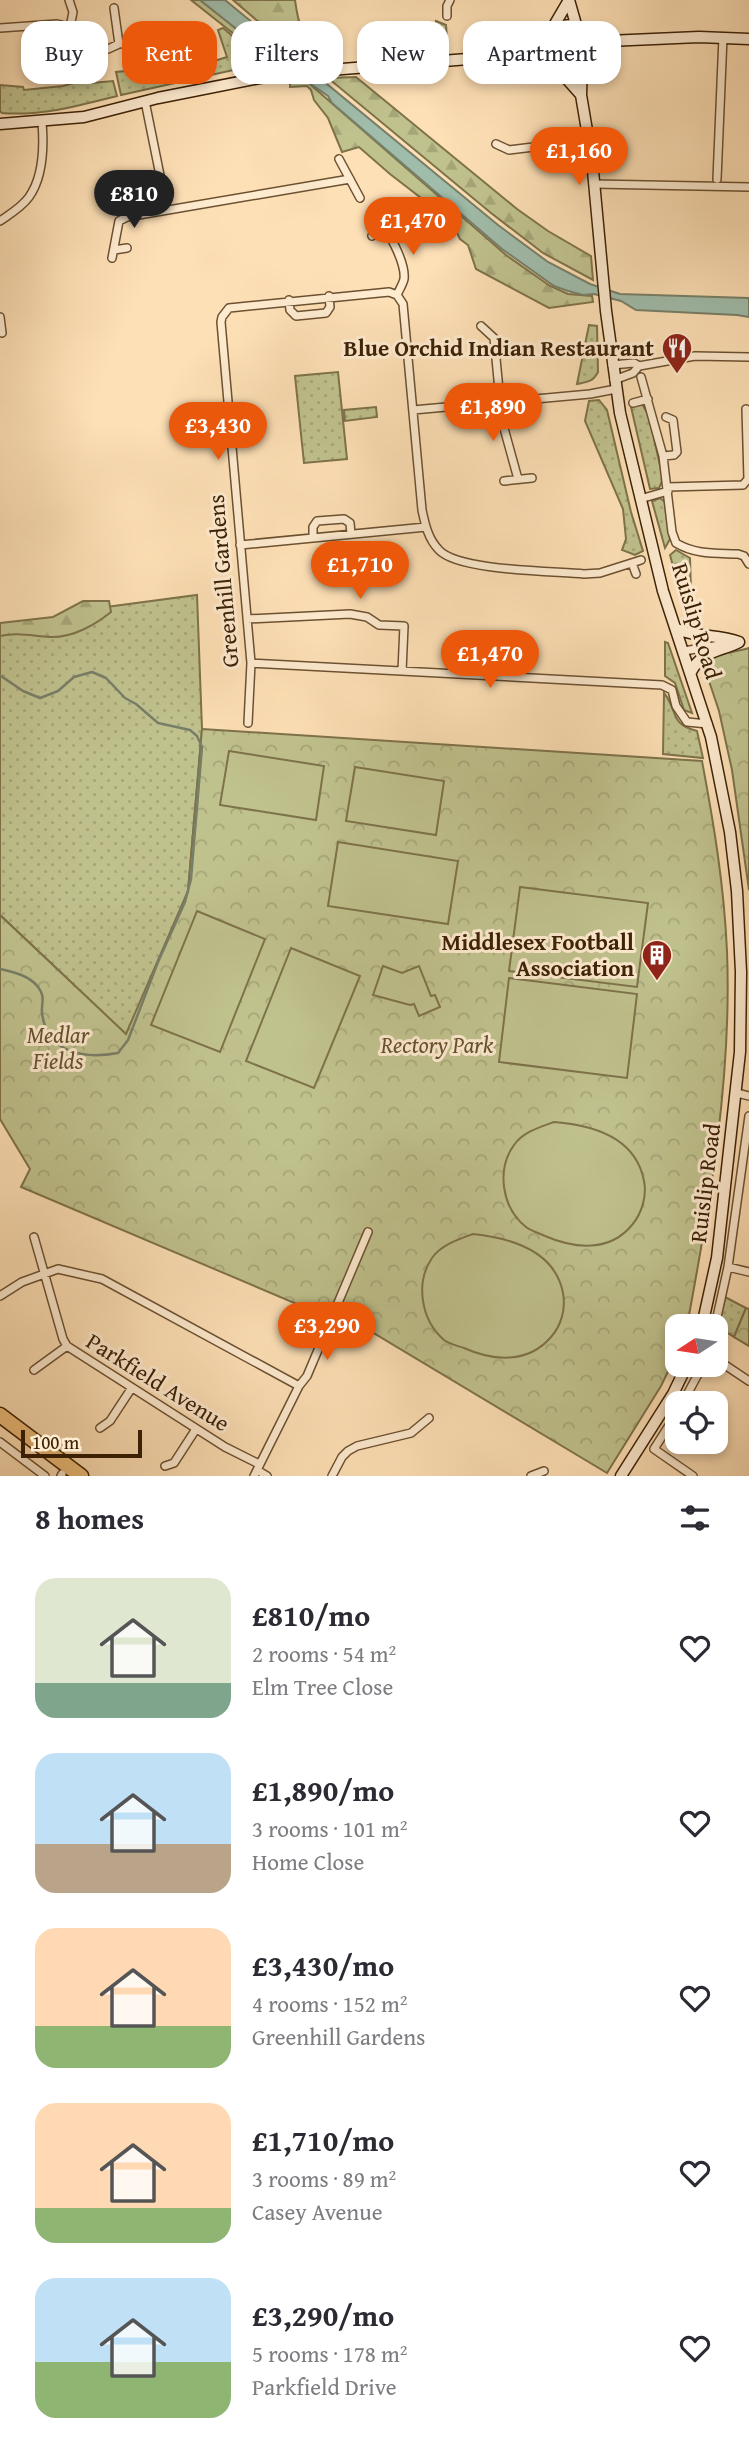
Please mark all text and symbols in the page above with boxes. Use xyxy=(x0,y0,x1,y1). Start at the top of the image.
chip: Buy xyxy=(21,21,108,84)
chip: Rent xyxy=(122,21,217,84)
chip: Filters xyxy=(231,21,343,84)
chip: New xyxy=(357,21,449,84)
chip: Apartment xyxy=(463,21,621,84)
pin: £1,160 xyxy=(522,128,636,187)
text: £1,160 xyxy=(546,133,612,166)
pin: £810 xyxy=(93,170,175,230)
text: £810 xyxy=(110,176,158,209)
pin: £1,470 xyxy=(356,198,470,257)
text: £1,470 xyxy=(380,203,446,236)
place label: Blue Orchid Indian Restaurant xyxy=(343,331,654,364)
restaurant icon: Blue Orchid Indian Restaurant xyxy=(660,331,694,375)
pin: £1,890 xyxy=(436,384,550,443)
text: £1,890 xyxy=(460,389,526,422)
pin: £3,430 xyxy=(161,402,275,462)
text: £3,430 xyxy=(185,408,251,441)
street label: Greenhill Gardens xyxy=(199,493,246,669)
pin: £1,710 xyxy=(303,542,417,601)
text: £1,710 xyxy=(327,547,393,580)
street label: Ruislip Road xyxy=(664,559,731,684)
pin: £1,470 xyxy=(433,630,547,690)
text: £1,470 xyxy=(457,636,523,669)
place label: Middlesex Football Association xyxy=(441,925,634,984)
building icon: Middlesex Football Association xyxy=(640,938,674,982)
park label: Medlar Fields xyxy=(27,1018,91,1077)
park label: Rectory Park xyxy=(380,1028,494,1061)
street label: Ruislip Road xyxy=(681,1121,728,1244)
pin: £3,290 xyxy=(270,1302,384,1362)
text: £3,290 xyxy=(294,1308,360,1341)
north arrow xyxy=(665,1314,728,1377)
map controls xyxy=(665,1314,728,1454)
street label: Parkfield Avenue xyxy=(80,1324,236,1439)
button: locate xyxy=(665,1391,728,1454)
scale bar xyxy=(21,1427,142,1459)
text: 100 m xyxy=(32,1428,79,1456)
text: 8 homes xyxy=(35,1496,144,1540)
icon: filters xyxy=(676,1499,714,1537)
text: £810/mo xyxy=(252,1593,370,1637)
icon: home xyxy=(91,1606,175,1690)
icon: heart xyxy=(676,1629,714,1667)
text: 2 rooms · 54 m² xyxy=(252,1637,396,1670)
text: Elm Tree Close xyxy=(252,1670,393,1703)
text: £1,890/mo xyxy=(252,1768,394,1812)
icon: home xyxy=(91,1781,175,1865)
icon: heart xyxy=(676,1804,714,1842)
text: 3 rooms · 101 m² xyxy=(252,1812,407,1845)
text: Home Close xyxy=(252,1845,364,1878)
text: £3,430/mo xyxy=(252,1943,394,1987)
icon: home xyxy=(91,1956,175,2040)
icon: heart xyxy=(676,1979,714,2017)
text: 4 rooms · 152 m² xyxy=(252,1987,407,2020)
text: Greenhill Gardens xyxy=(252,2020,425,2053)
text: £1,710/mo xyxy=(252,2118,394,2162)
icon: home xyxy=(91,2131,175,2215)
icon: heart xyxy=(676,2154,714,2192)
text: 3 rooms · 89 m² xyxy=(252,2162,396,2195)
text: Casey Avenue xyxy=(252,2195,383,2228)
text: £3,290/mo xyxy=(252,2293,394,2337)
icon: home xyxy=(91,2306,175,2390)
icon: heart xyxy=(676,2329,714,2367)
text: 5 rooms · 178 m² xyxy=(252,2337,407,2370)
text: Parkfield Drive xyxy=(252,2370,396,2403)

